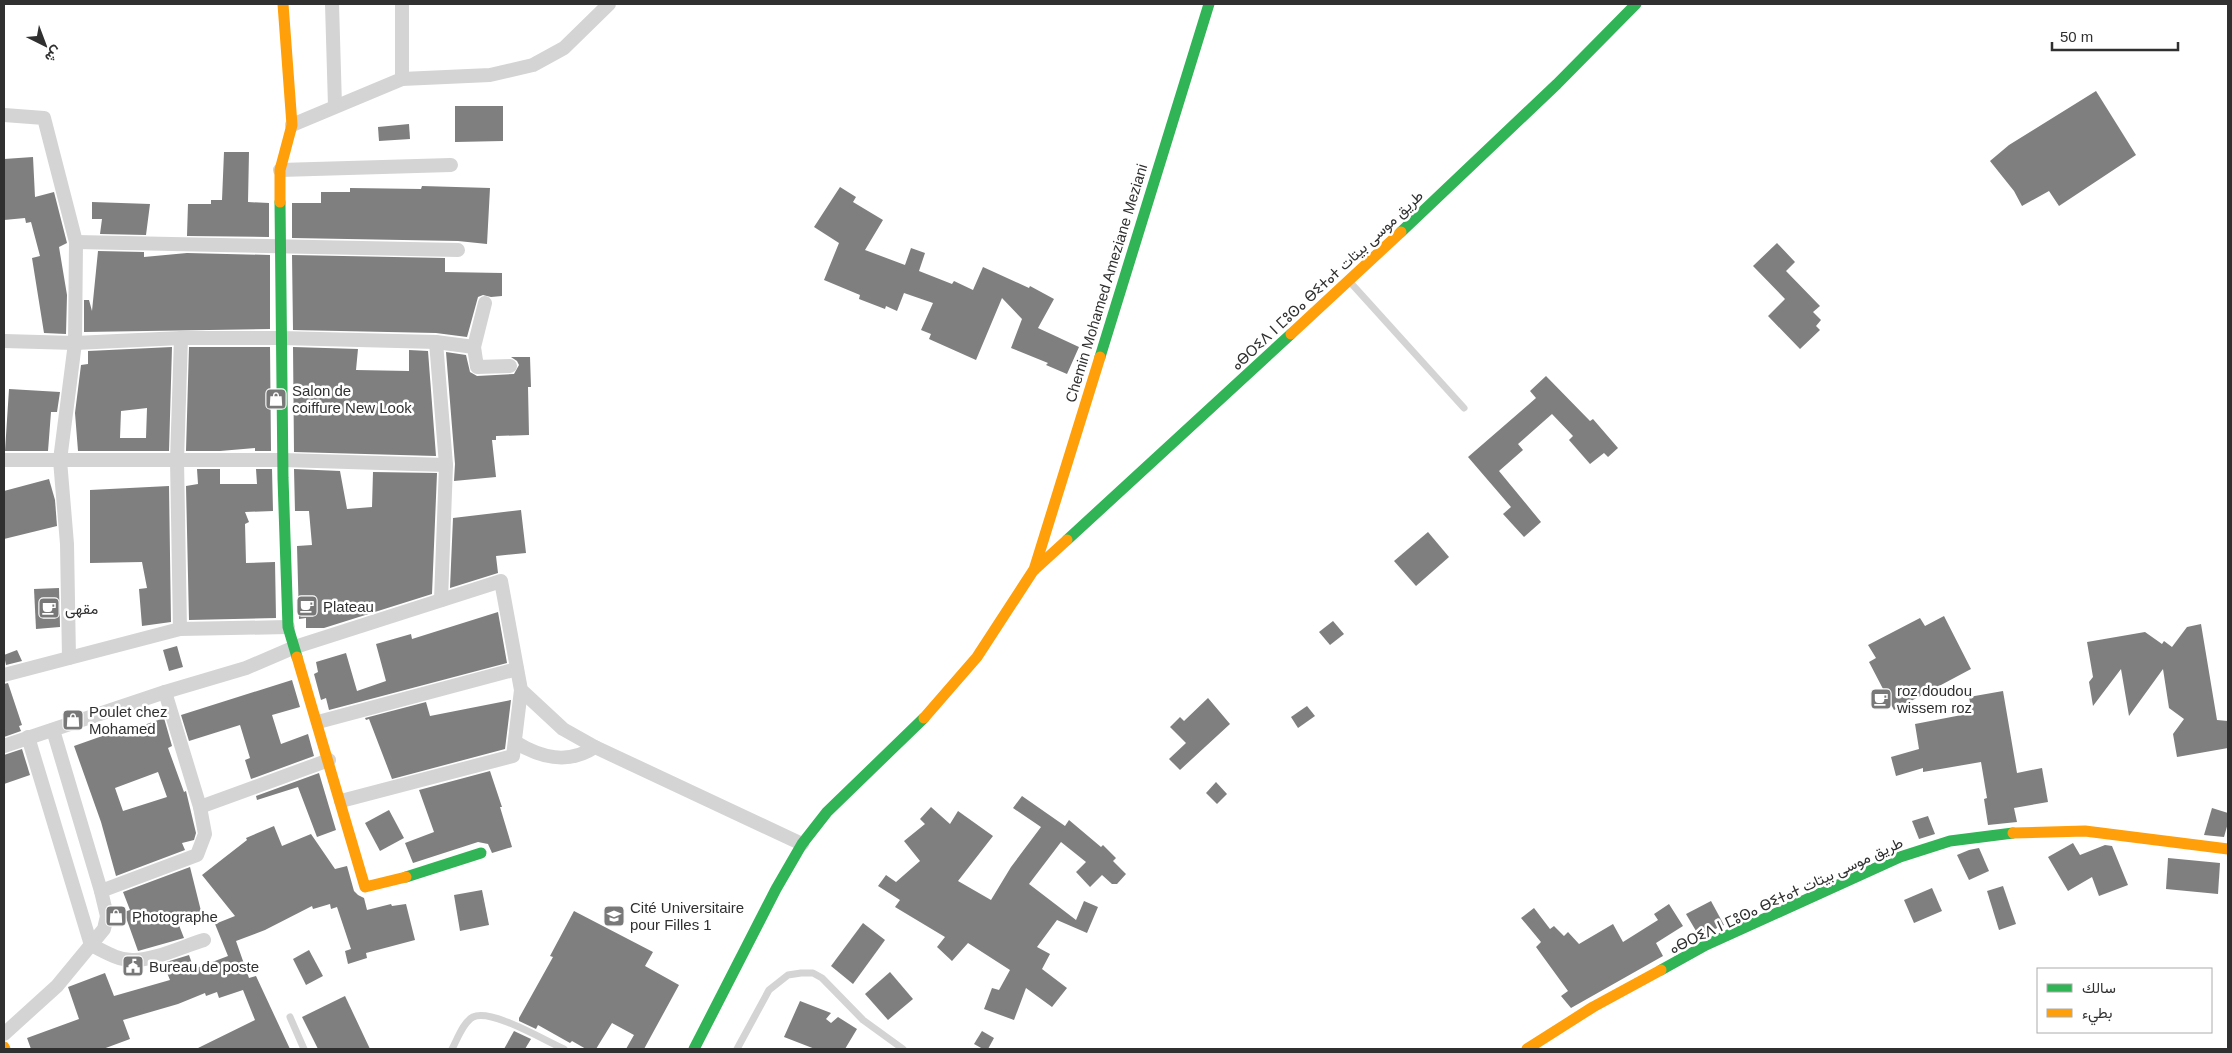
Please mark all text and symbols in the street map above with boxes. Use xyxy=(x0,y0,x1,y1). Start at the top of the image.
north arrow xyxy=(20,20,70,70)
scale bar xyxy=(2052,20,2178,52)
text: 50 m xyxy=(2060,28,2093,45)
text: ش xyxy=(41,42,65,66)
street label: Chemin Mohamed Ameziane Meziani xyxy=(1062,162,1150,404)
street label: ⴰⴱⵔⵉⴷ ⵏ ⵎⵓⵙⴰ ⴱⵉⵜⴰⵜ طريق موسى بيتات xyxy=(1228,187,1428,375)
place label: Salon de coiffure New Look xyxy=(292,382,412,416)
shop icon: Salon de coiffure New Look xyxy=(264,387,288,411)
cafe icon: Plateau xyxy=(295,594,319,618)
cafe icon: مقهى xyxy=(37,596,61,620)
place label: Plateau xyxy=(323,598,374,615)
place label: مقهى xyxy=(65,600,98,619)
place label: roz doudou wissem roz xyxy=(1896,682,1972,716)
cafe icon: roz doudou wissem roz xyxy=(1869,687,1893,711)
place label: Poulet chez Mohamed xyxy=(89,703,167,737)
shop icon: Poulet chez Mohamed xyxy=(61,708,85,732)
street label: ⴰⴱⵔⵉⴷ ⵏ ⵎⵓⵙⴰ ⴱⵉⵜⴰⵜ طريق موسى بيتات xyxy=(1667,833,1906,958)
place label: Cité Universitaire pour Filles 1 xyxy=(630,899,744,933)
shop icon: Photographe xyxy=(104,904,128,928)
school or university icon: Cité Universitaire pour Filles 1 xyxy=(602,904,626,928)
place label: Photographe xyxy=(132,908,218,925)
public building icon: Bureau de poste xyxy=(121,954,145,978)
place label: Bureau de poste xyxy=(149,958,259,975)
legend xyxy=(2037,968,2212,1033)
text: سالك xyxy=(2082,979,2116,996)
text: بطيء xyxy=(2082,1004,2112,1026)

